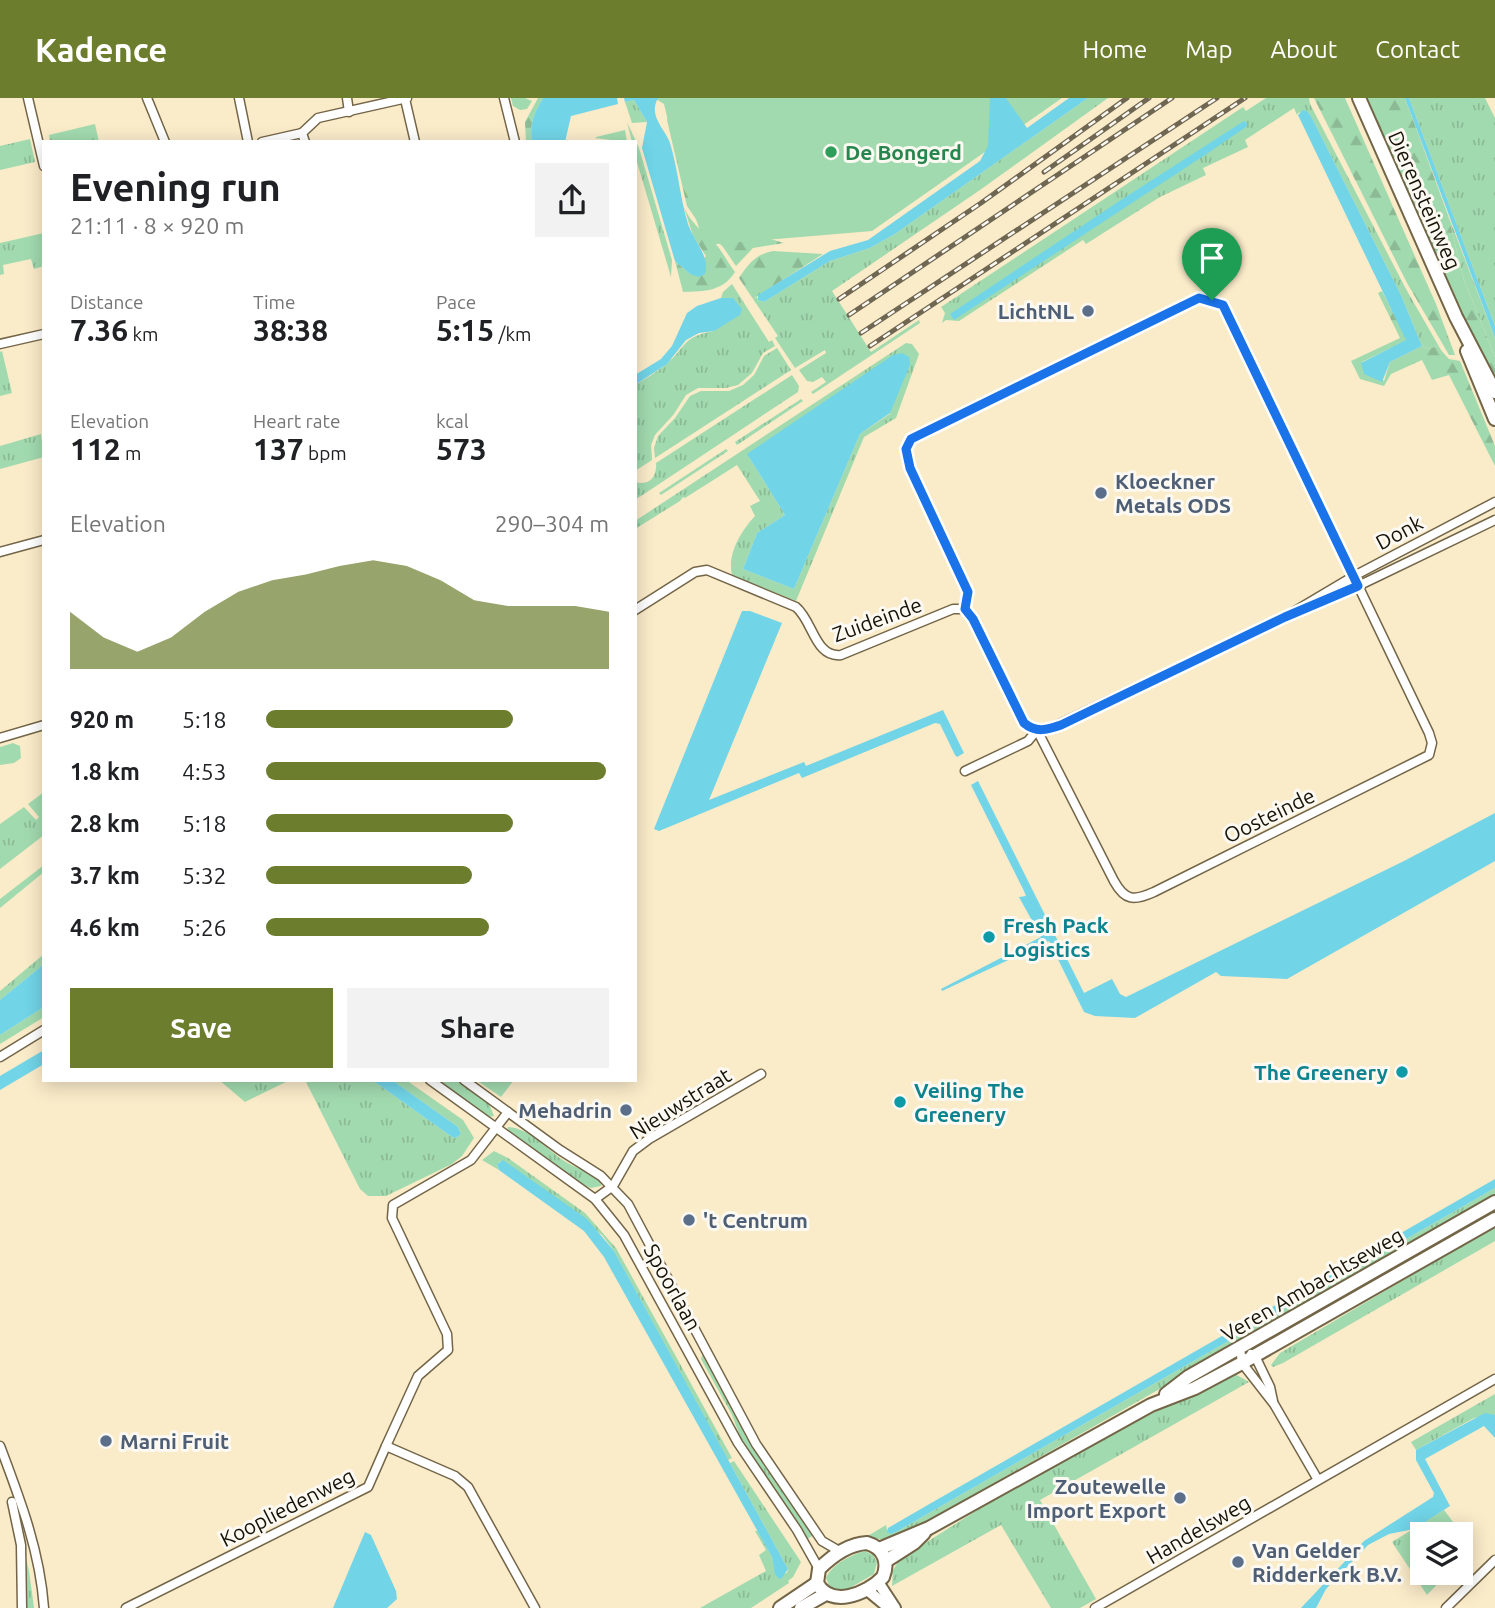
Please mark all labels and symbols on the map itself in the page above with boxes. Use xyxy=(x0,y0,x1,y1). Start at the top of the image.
street label: Dierensteinweg xyxy=(1384,127,1466,273)
place label: De Bongerd xyxy=(845,140,962,164)
marker: De Bongerd xyxy=(823,144,839,160)
pin xyxy=(1182,228,1242,300)
place label: LichtNL xyxy=(998,299,1074,323)
marker: LichtNL xyxy=(1080,303,1096,319)
place label: Kloeckner Metals ODS xyxy=(1115,469,1231,517)
marker: Kloeckner Metals ODS xyxy=(1093,485,1109,501)
street label: Donk xyxy=(1371,510,1427,554)
street label: Zuideinde xyxy=(829,592,925,646)
street label: Oosteinde xyxy=(1219,783,1319,847)
place label: Fresh Pack Logistics xyxy=(1003,913,1109,961)
marker: Fresh Pack Logistics xyxy=(981,929,997,945)
place label: The Greenery xyxy=(1254,1060,1388,1084)
street label: Nieuwstraat xyxy=(625,1062,735,1144)
marker: The Greenery xyxy=(1394,1064,1410,1080)
place label: Veiling The Greenery xyxy=(914,1078,1024,1126)
marker: Veiling The Greenery xyxy=(892,1094,908,1110)
place label: Mehadrin xyxy=(518,1098,612,1122)
marker: Mehadrin xyxy=(618,1102,634,1118)
place label: 't Centrum xyxy=(703,1208,808,1232)
marker: 't Centrum xyxy=(681,1212,697,1228)
street label: Veren Ambachtseweg xyxy=(1217,1222,1407,1346)
street label: Spoorlaan xyxy=(639,1240,707,1334)
place label: Marni Fruit xyxy=(120,1429,229,1453)
marker: Marni Fruit xyxy=(98,1433,114,1449)
street label: Koopliedenweg xyxy=(216,1463,358,1551)
place label: Zoutewelle Import Export xyxy=(1027,1474,1166,1522)
street label: Handelsweg xyxy=(1142,1490,1254,1568)
marker: Zoutewelle Import Export xyxy=(1172,1490,1188,1506)
place label: Van Gelder Ridderkerk B.V. xyxy=(1252,1538,1402,1586)
marker: Van Gelder Ridderkerk B.V. xyxy=(1230,1554,1246,1570)

